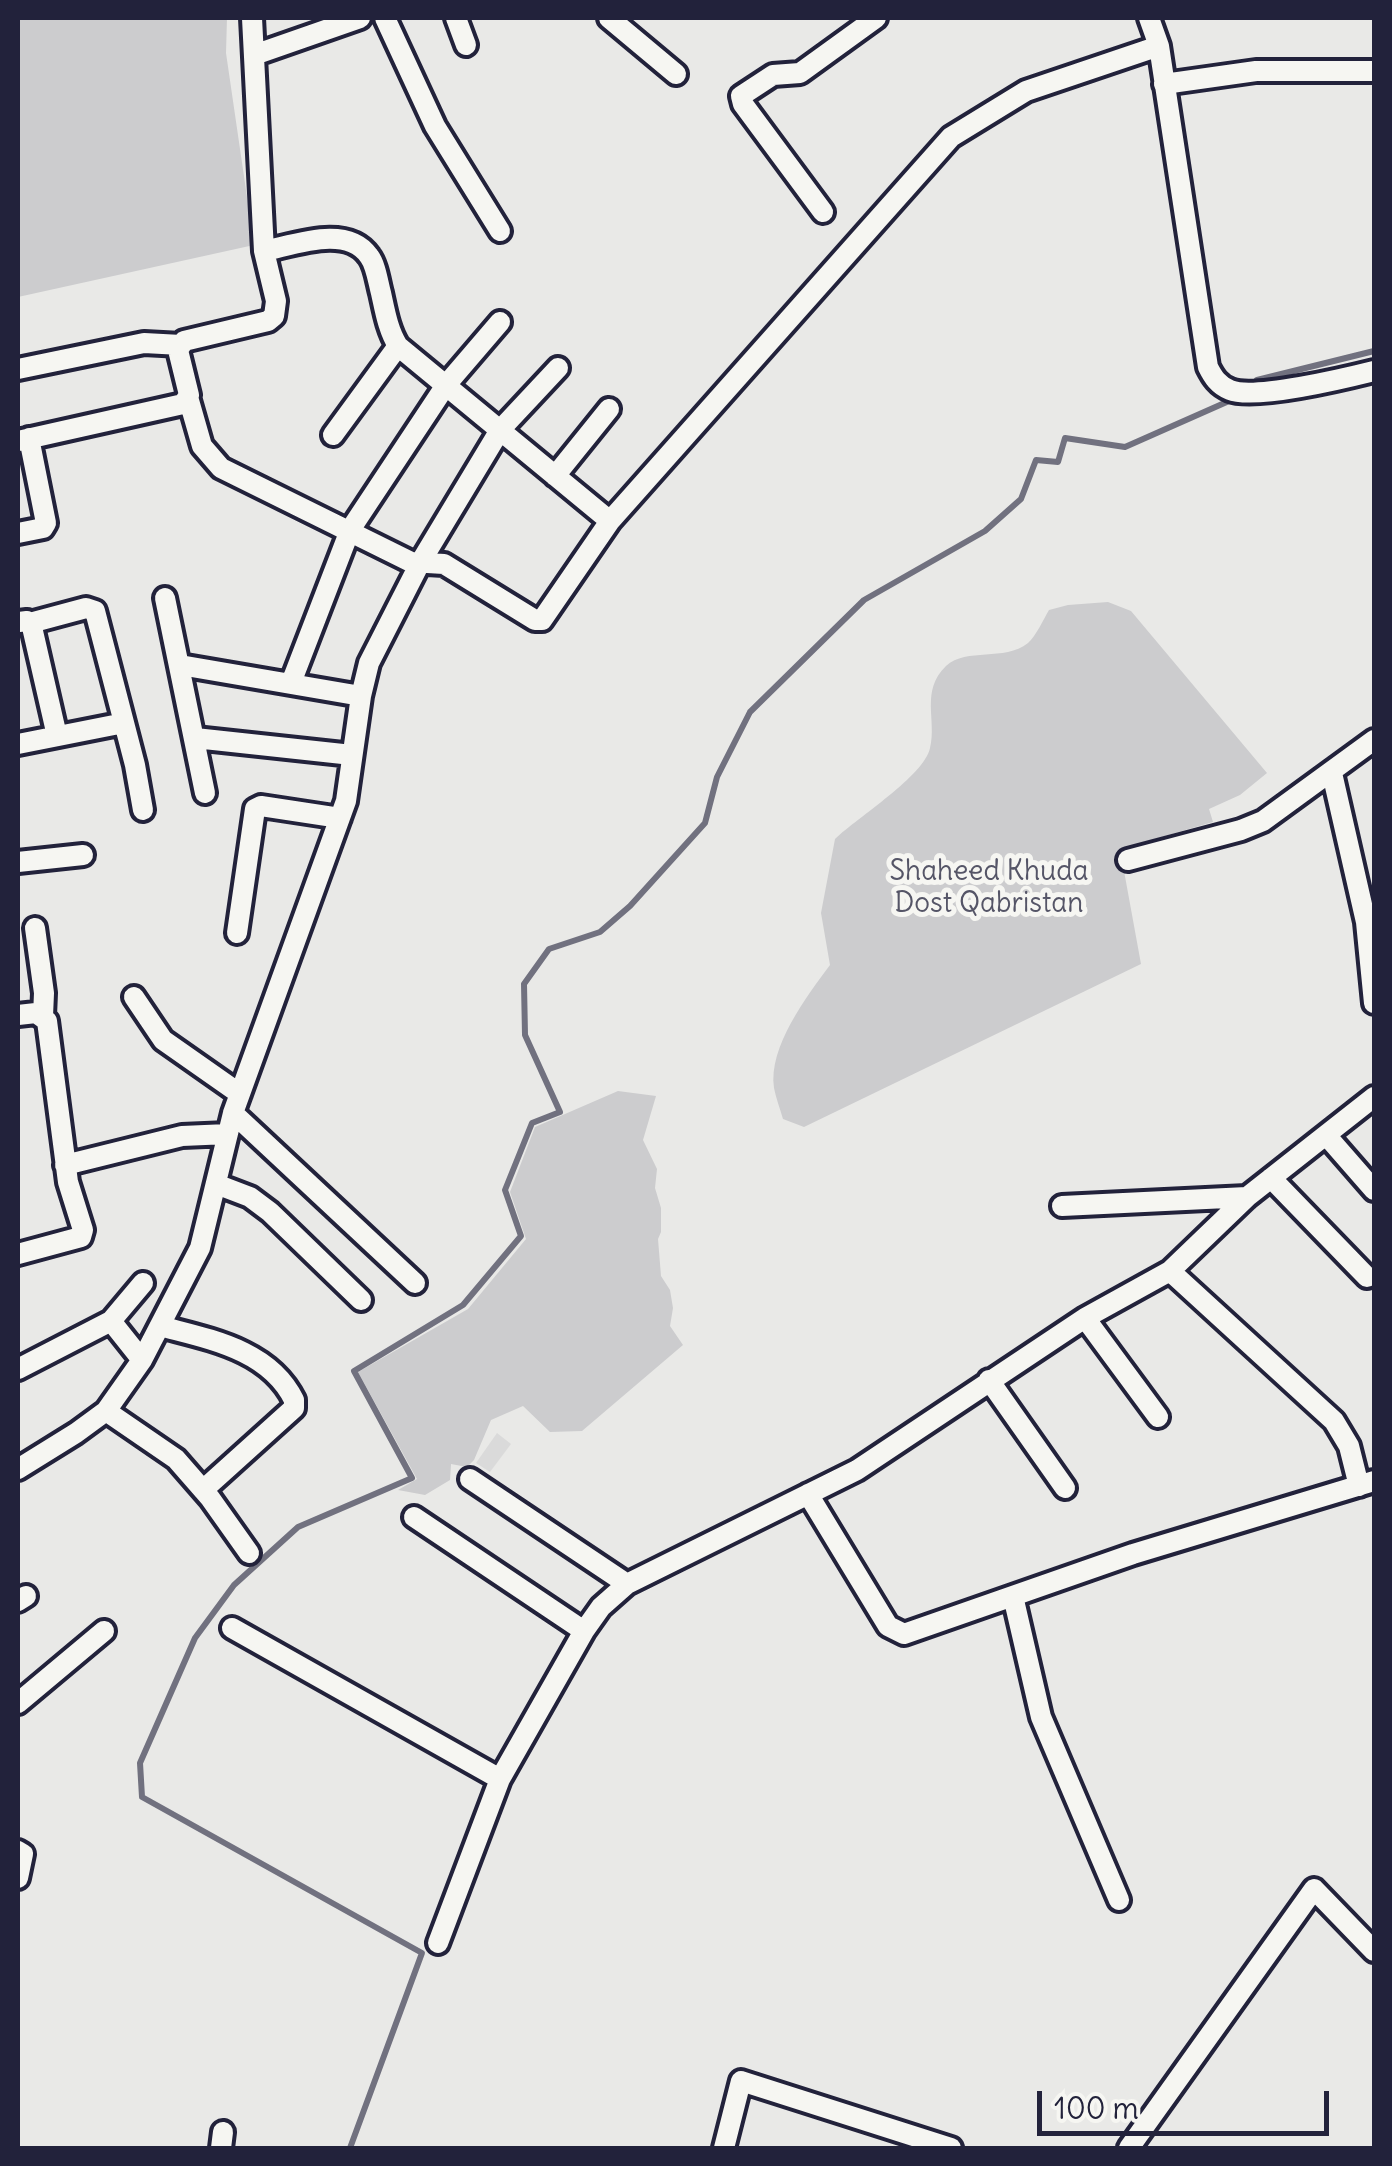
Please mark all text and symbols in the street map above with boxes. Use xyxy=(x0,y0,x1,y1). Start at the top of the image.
park label: Shaheed Khuda Dost Qabristan xyxy=(889,855,1089,921)
scale bar xyxy=(1042,2071,1334,2133)
text: 100 m xyxy=(1054,2089,1139,2127)

